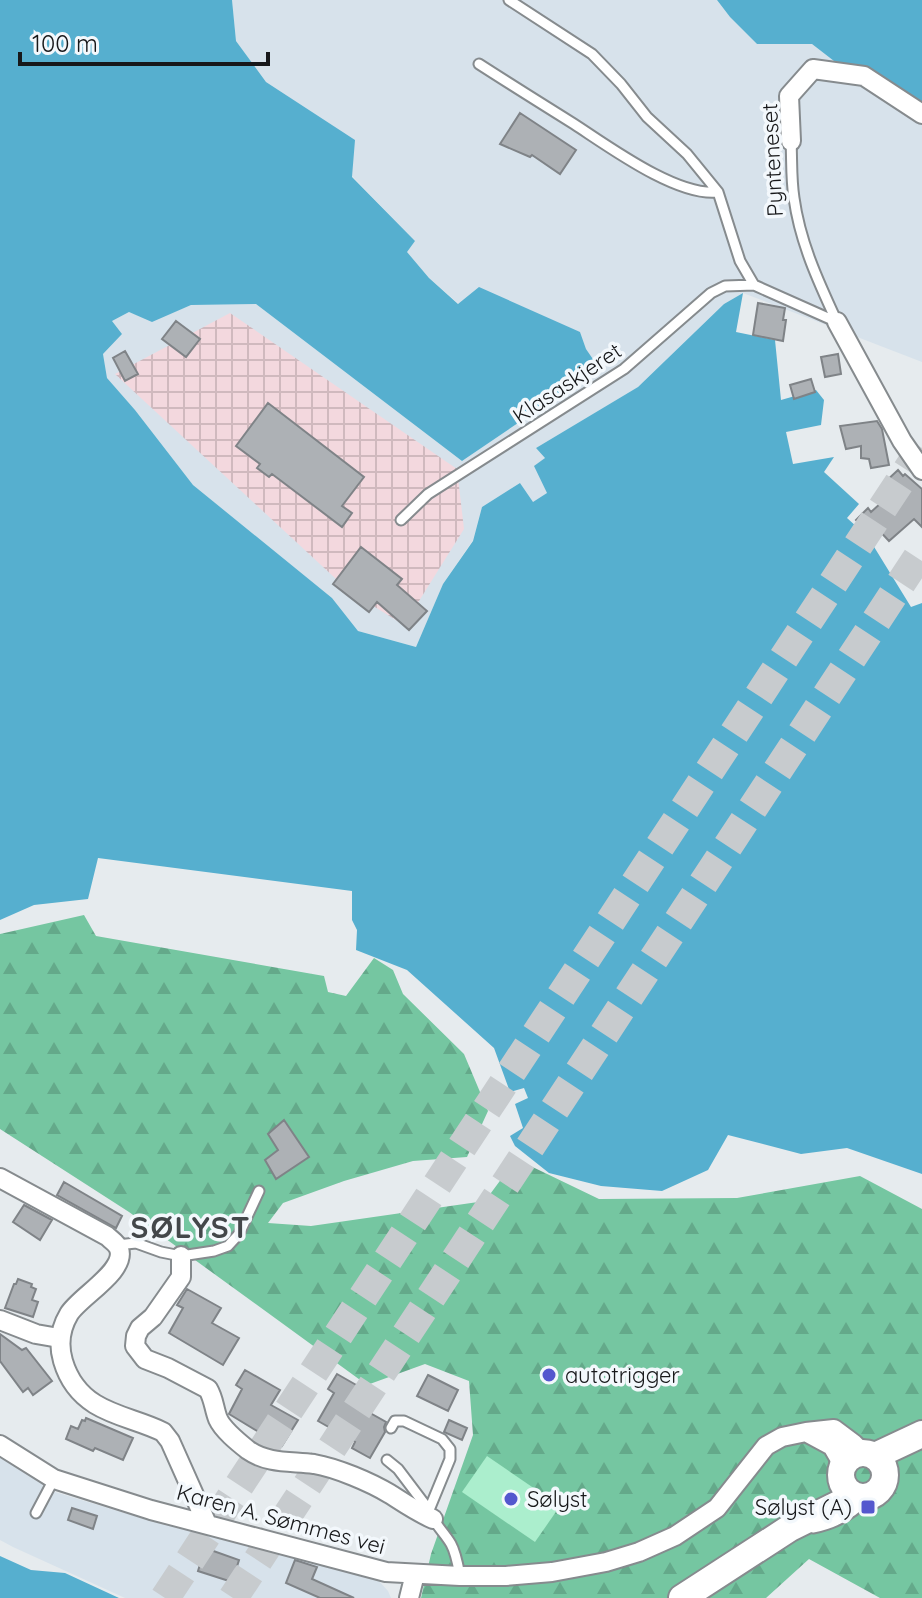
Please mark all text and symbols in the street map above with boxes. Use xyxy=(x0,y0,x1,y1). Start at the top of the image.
scale bar xyxy=(20,16,268,66)
text: 100 m xyxy=(32,28,98,58)
street label: Pynteneset xyxy=(755,103,789,217)
street label: Klasaskjeret xyxy=(507,336,627,430)
district label: SØLYST xyxy=(131,1208,251,1246)
place label: autotrigger xyxy=(565,1361,680,1389)
marker: autotrigger xyxy=(540,1366,558,1384)
street label: Karen A. Sømmes vei xyxy=(174,1478,388,1560)
place label: Sølyst xyxy=(527,1485,587,1513)
marker: Sølyst xyxy=(502,1490,520,1508)
place label: Sølyst (A) xyxy=(755,1493,852,1521)
marker: Sølyst (A) xyxy=(859,1498,877,1516)

